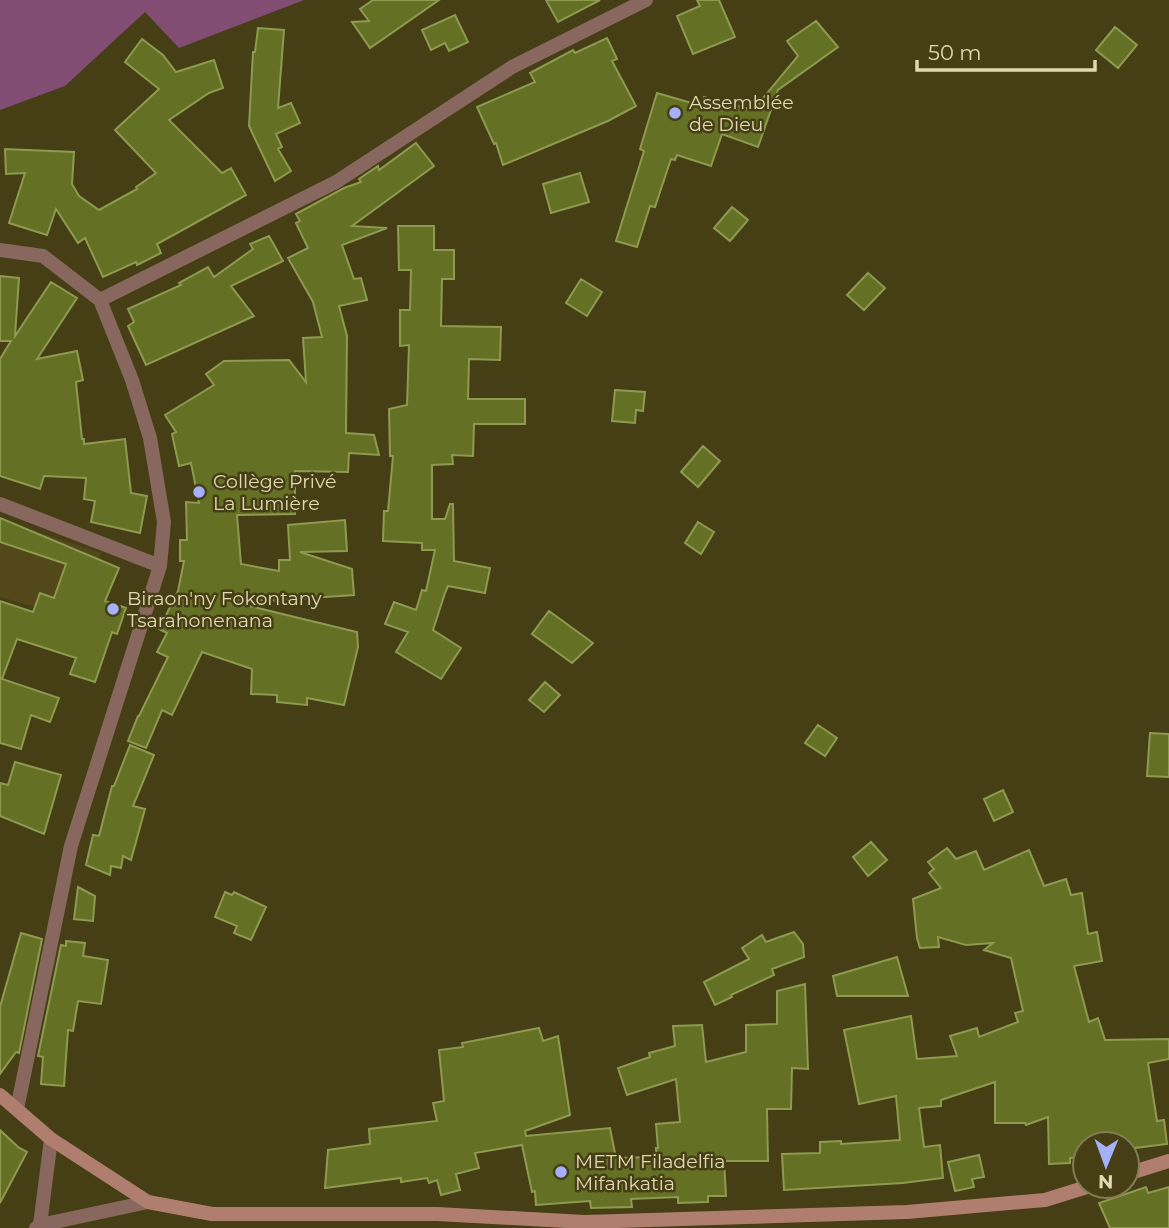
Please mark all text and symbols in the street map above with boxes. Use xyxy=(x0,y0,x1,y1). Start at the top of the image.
scale bar xyxy=(917,28,1096,72)
text: 50 m xyxy=(928,40,982,65)
place label: Assemblée de Dieu xyxy=(689,91,794,136)
marker: Assemblée de Dieu xyxy=(667,105,683,121)
place label: Collège Privé La Lumière xyxy=(213,470,336,515)
marker: Collège Privé La Lumière xyxy=(191,484,207,500)
place label: Biraon'ny Fokontany Tsarahonenana xyxy=(127,587,322,632)
marker: Biraon'ny Fokontany Tsarahonenana xyxy=(105,601,121,617)
north arrow xyxy=(1071,1130,1141,1200)
place label: METM Filadelfia Mifankatia xyxy=(575,1150,725,1195)
marker: METM Filadelfia Mifankatia xyxy=(553,1164,569,1180)
text: N xyxy=(1098,1170,1114,1193)

